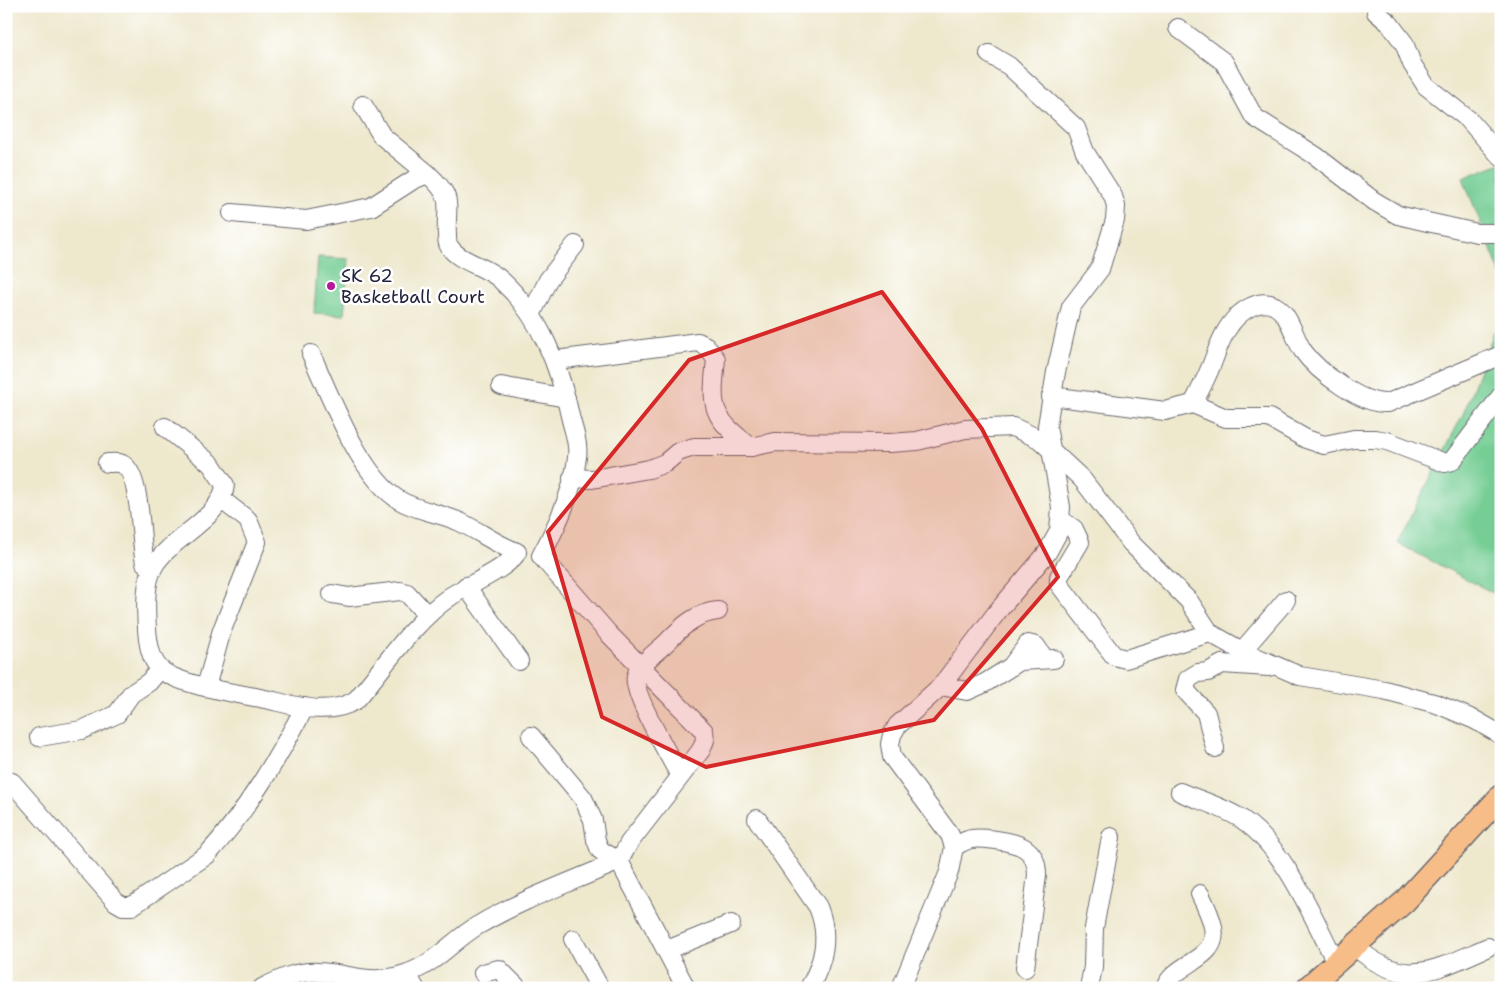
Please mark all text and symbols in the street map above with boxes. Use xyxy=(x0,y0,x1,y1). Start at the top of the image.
place label: SK 62 Basketball Court xyxy=(341,264,485,309)
marker: SK 62 Basketball Court xyxy=(325,280,337,292)

